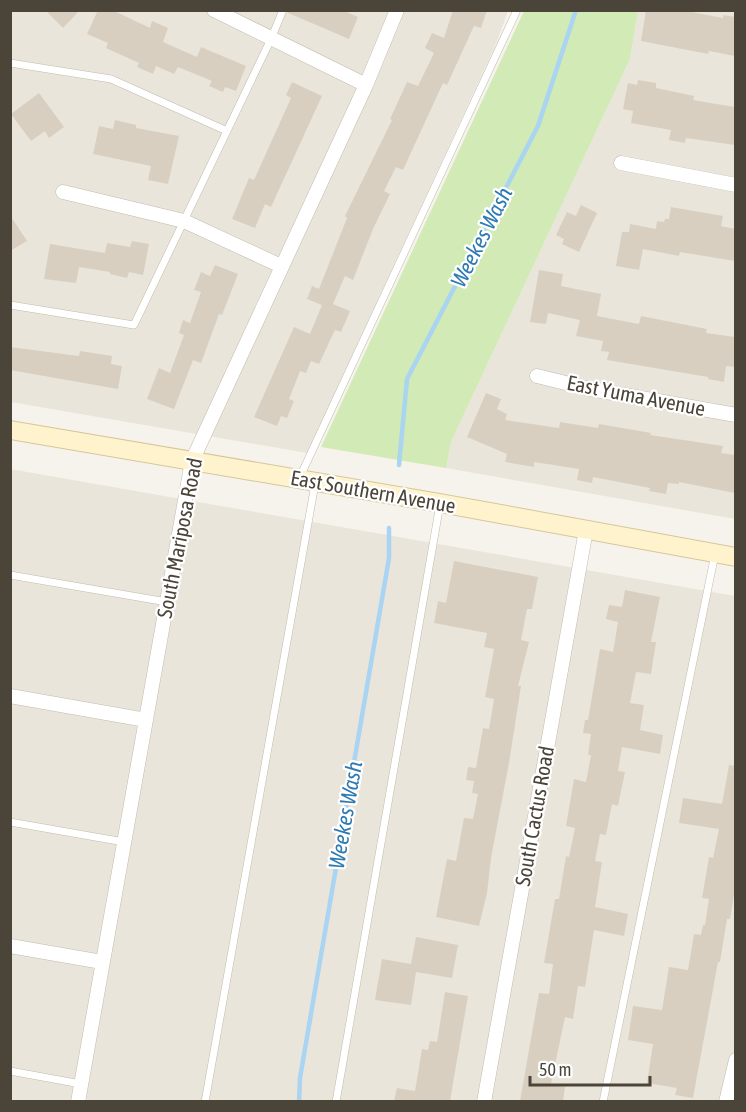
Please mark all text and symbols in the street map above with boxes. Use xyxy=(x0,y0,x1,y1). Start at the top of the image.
water label: Weekes Wash xyxy=(445,182,517,291)
street label: East Yuma Avenue xyxy=(565,370,707,420)
street label: South Mariposa Road xyxy=(152,456,206,620)
street label: East Southern Avenue xyxy=(289,465,458,517)
street label: South Cactus Road xyxy=(510,744,558,888)
water label: Weekes Wash xyxy=(323,759,367,871)
scale bar xyxy=(530,1049,650,1087)
text: 50 m xyxy=(539,1059,571,1080)

